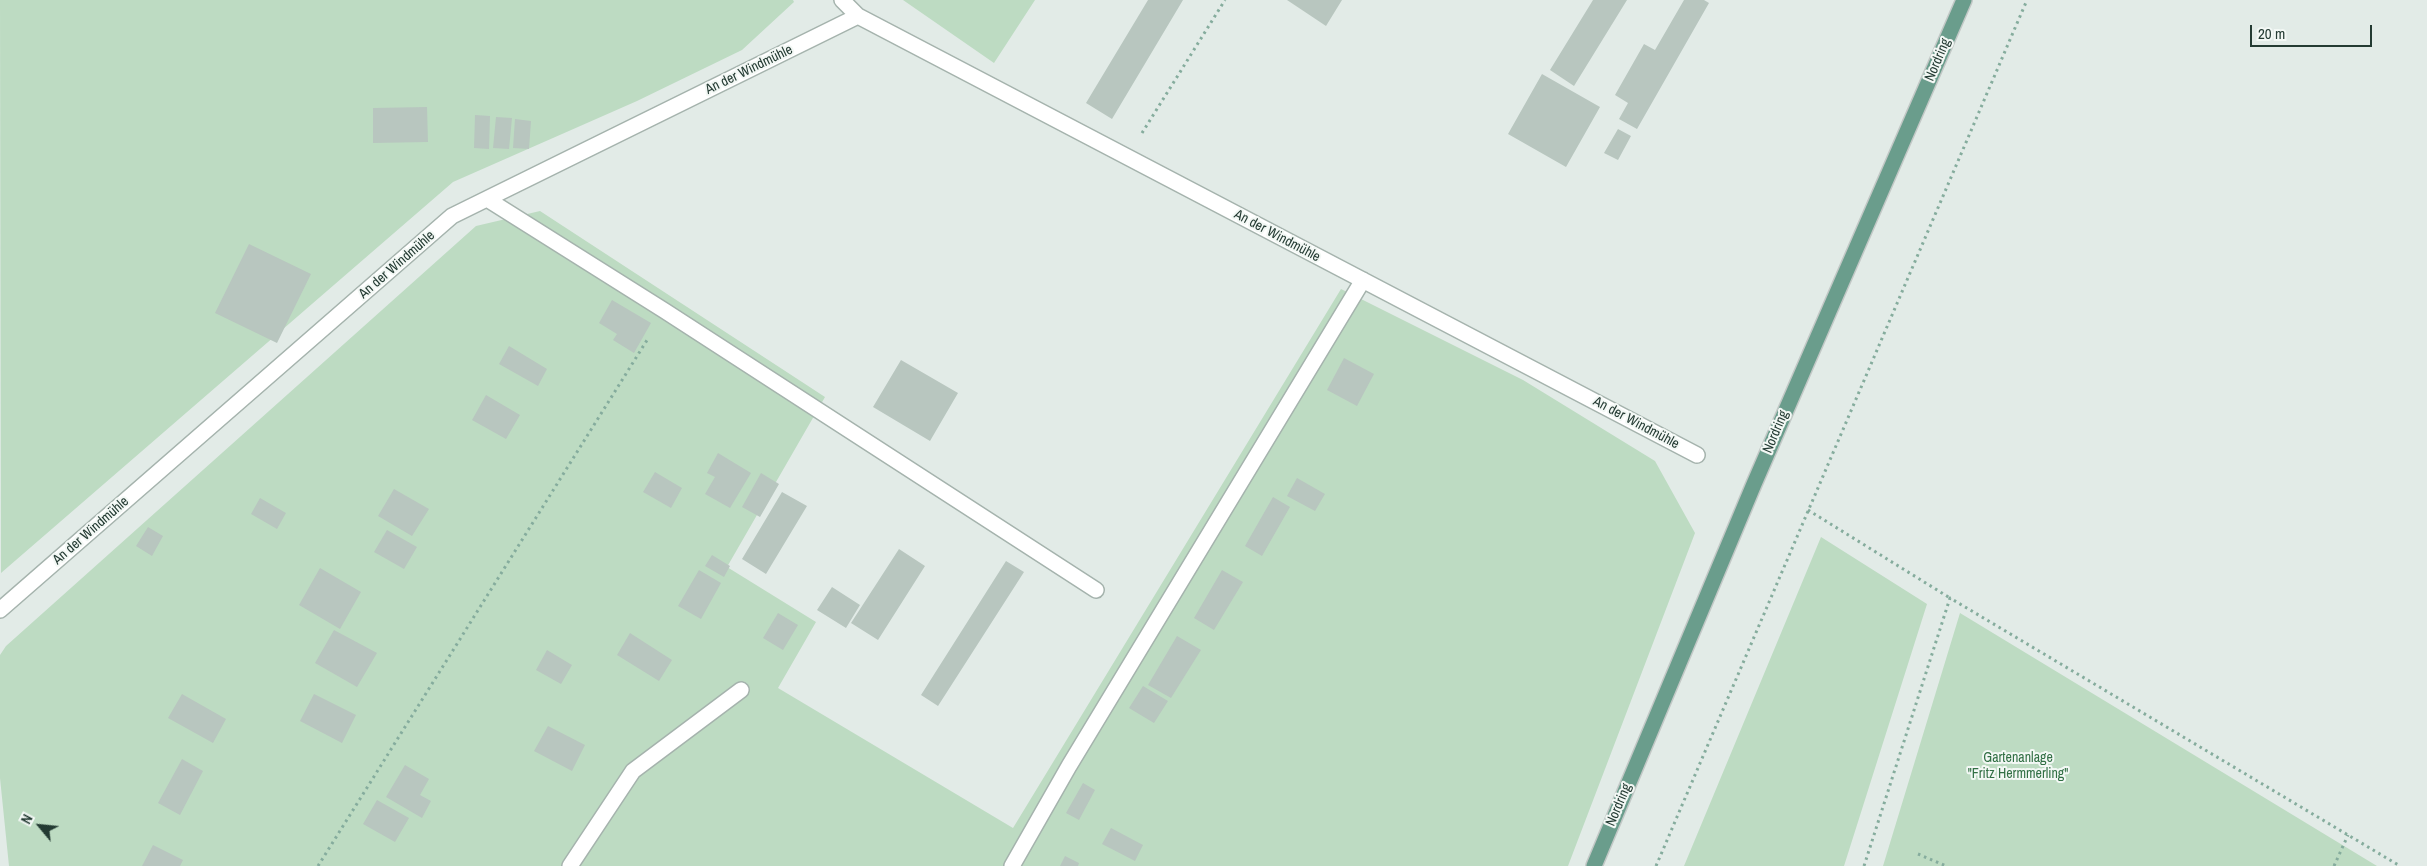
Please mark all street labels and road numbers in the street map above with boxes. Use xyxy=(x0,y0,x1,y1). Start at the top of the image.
street label: Nordring xyxy=(1922,36,1954,84)
street label: An der Windmühle xyxy=(703,42,795,98)
street label: An der Windmühle xyxy=(1231,206,1323,266)
street label: An der Windmühle xyxy=(356,227,438,303)
street label: An der Windmühle xyxy=(1590,393,1682,453)
street label: Nordring xyxy=(1760,408,1792,456)
street label: An der Windmühle xyxy=(50,493,132,569)
street label: Nordring xyxy=(1603,781,1635,829)

